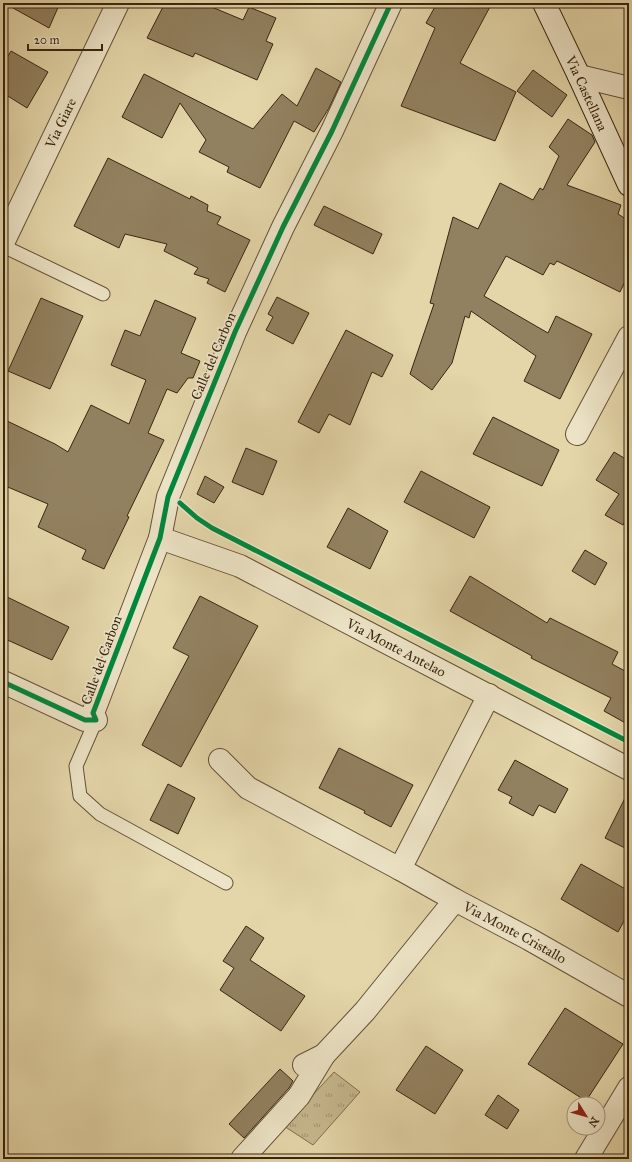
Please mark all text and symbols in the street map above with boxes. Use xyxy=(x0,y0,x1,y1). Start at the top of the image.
scale bar xyxy=(28,26,102,52)
text: 20 m xyxy=(34,33,60,47)
street label: Via Castellana xyxy=(561,52,611,134)
street label: Via Giare xyxy=(41,95,80,152)
street label: Calle del Carbon xyxy=(187,309,240,403)
street label: Calle del Carbon xyxy=(77,613,126,707)
street label: Via Monte Antelao xyxy=(342,615,449,681)
street label: Via Monte Cristallo xyxy=(459,897,569,967)
north arrow xyxy=(566,1096,606,1136)
text: N xyxy=(585,1114,602,1130)

